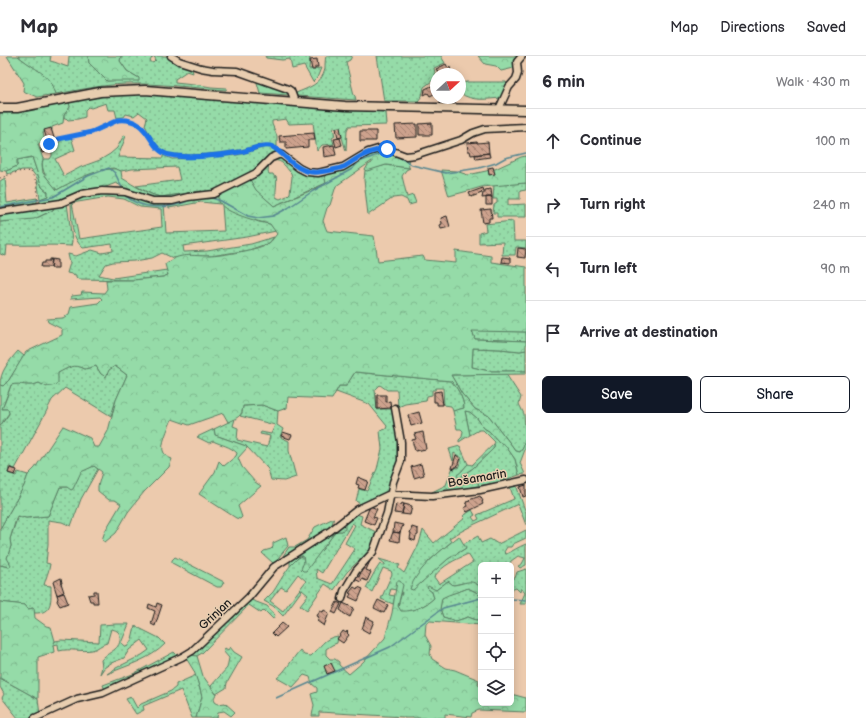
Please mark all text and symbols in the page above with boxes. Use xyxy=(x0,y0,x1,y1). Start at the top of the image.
text: Map xyxy=(20,16,58,39)
text: Map xyxy=(670,19,698,36)
text: Directions xyxy=(720,19,785,36)
text: Saved xyxy=(807,19,846,36)
north arrow xyxy=(430,68,466,104)
text: 6 min xyxy=(542,72,585,92)
text: Walk · 430 m xyxy=(776,74,850,90)
icon: ahead xyxy=(542,130,564,152)
text: Continue xyxy=(580,131,642,150)
text: 100 m xyxy=(815,133,850,149)
route end xyxy=(40,135,58,153)
route start xyxy=(378,140,396,158)
icon: right xyxy=(542,194,564,216)
text: Turn right xyxy=(580,195,645,214)
text: 240 m xyxy=(813,197,850,213)
icon: left xyxy=(542,258,564,280)
text: Turn left xyxy=(580,259,637,278)
text: 90 m xyxy=(821,261,850,277)
icon: arrive xyxy=(542,322,564,344)
text: Arrive at destination xyxy=(580,323,718,342)
button: Save xyxy=(542,376,692,413)
button: Share xyxy=(700,376,850,413)
street label: Bošamarin xyxy=(447,466,508,491)
map controls xyxy=(478,562,514,706)
button: + xyxy=(478,562,514,598)
street label: Grinjan xyxy=(196,595,235,633)
button: − xyxy=(478,598,514,634)
button: locate xyxy=(478,634,514,670)
button: layers xyxy=(478,670,514,706)

